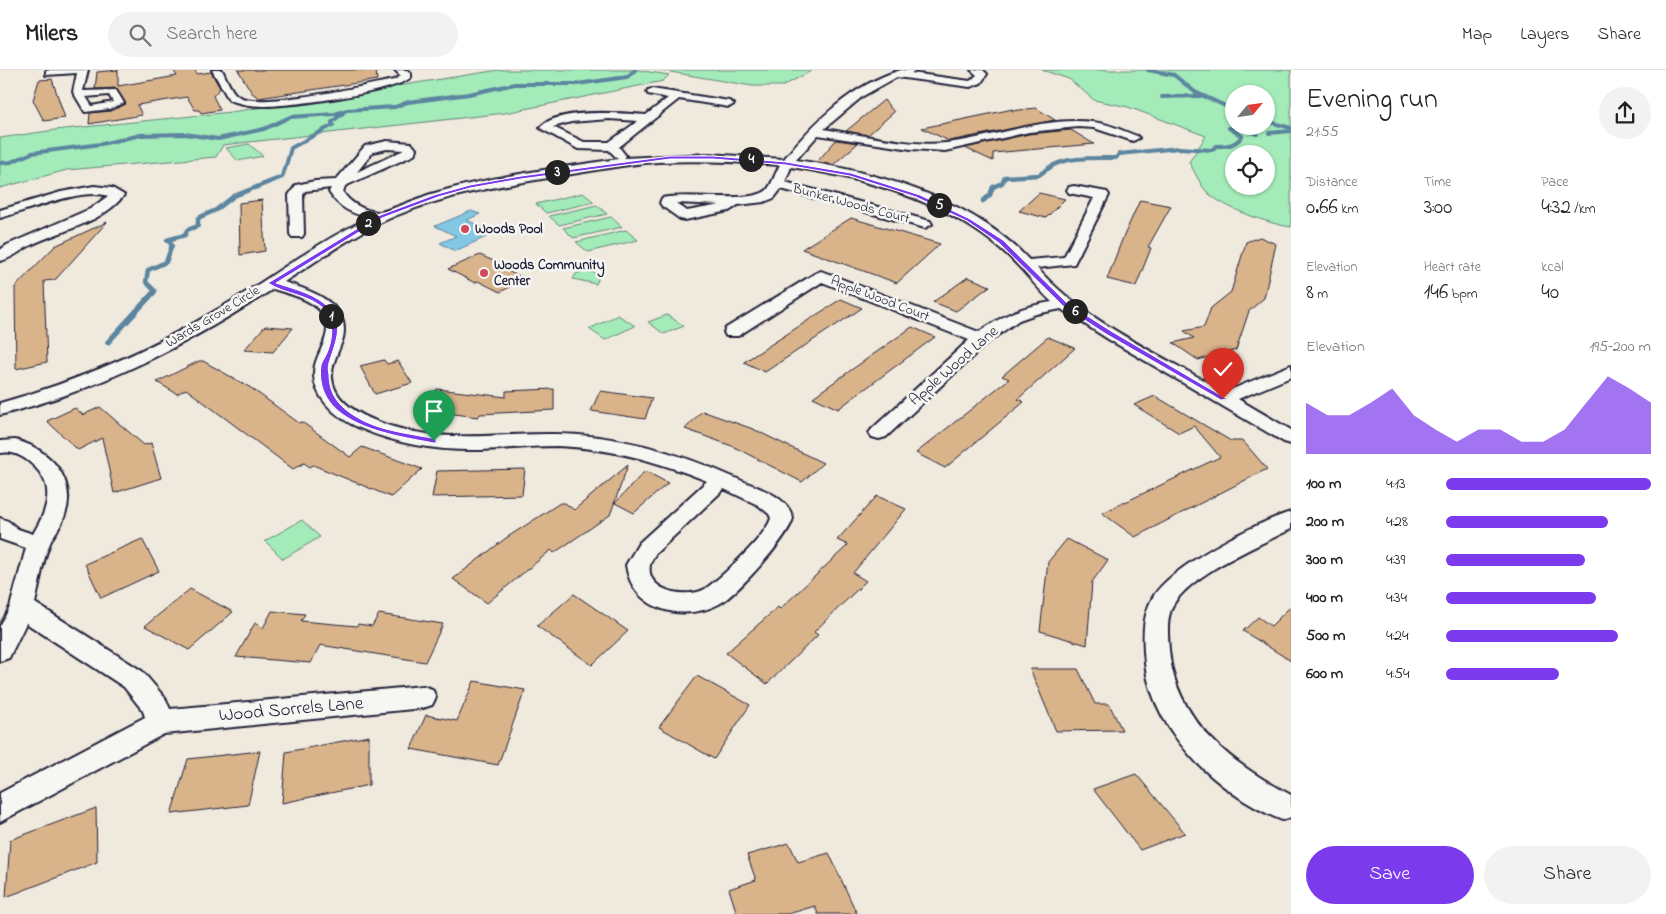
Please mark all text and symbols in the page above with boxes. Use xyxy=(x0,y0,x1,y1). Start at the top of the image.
search box xyxy=(108,12,458,57)
text: Milers xyxy=(25,17,78,52)
icon: search xyxy=(126,21,154,49)
text: Search here xyxy=(166,21,257,48)
text: Map xyxy=(1462,22,1492,48)
text: Layers xyxy=(1520,22,1570,48)
text: Share xyxy=(1598,22,1641,48)
text: Evening run xyxy=(1306,80,1438,121)
north arrow xyxy=(1225,85,1275,135)
map controls xyxy=(1225,85,1275,195)
button: share xyxy=(1599,87,1651,139)
text: 21:55 xyxy=(1306,120,1339,144)
button: locate xyxy=(1225,145,1275,195)
pin: 4 xyxy=(738,146,764,172)
text: 4 xyxy=(749,149,754,170)
pin: 3 xyxy=(544,160,570,184)
text: 3 xyxy=(555,162,560,183)
text: Distance xyxy=(1306,172,1358,193)
text: Time xyxy=(1424,172,1451,193)
text: Pace xyxy=(1541,172,1569,193)
street label: Bunker Woods Court xyxy=(789,178,912,230)
pin: 5 xyxy=(926,192,952,218)
text: 0.66 xyxy=(1306,193,1338,223)
text: 3:00 xyxy=(1424,193,1452,223)
text: 4:32 xyxy=(1541,193,1571,223)
text: 5 xyxy=(935,195,944,216)
text: km xyxy=(1338,199,1358,220)
text: /km xyxy=(1571,199,1596,220)
pin: 2 xyxy=(356,210,380,236)
text: 2 xyxy=(365,213,372,234)
place label: Woods Pool xyxy=(475,219,543,240)
marker: Woods Pool xyxy=(459,223,471,235)
place label: Woods Community Center xyxy=(494,255,605,292)
text: Elevation xyxy=(1306,257,1357,278)
text: Heart rate xyxy=(1424,257,1481,278)
text: kcal xyxy=(1541,257,1564,278)
marker: Woods Community Center xyxy=(478,267,490,279)
street label: Apple Wood Court xyxy=(828,271,933,328)
text: 8 xyxy=(1306,278,1314,308)
text: 146 xyxy=(1424,278,1448,308)
text: 40 xyxy=(1541,278,1559,308)
street label: Wards Grove Circle xyxy=(162,280,265,353)
text: m xyxy=(1314,284,1328,305)
text: bpm xyxy=(1448,284,1478,305)
pin: 6 xyxy=(1062,298,1088,324)
text: 6 xyxy=(1072,301,1079,322)
pin: 1 xyxy=(318,304,344,328)
text: 1 xyxy=(329,306,334,327)
street label: Apple Wood Lane xyxy=(904,320,1005,412)
text: Elevation xyxy=(1306,335,1365,359)
text: 195–200 m xyxy=(1589,335,1651,359)
pin xyxy=(1202,348,1244,399)
icon: check xyxy=(1209,355,1237,383)
pin xyxy=(413,390,455,441)
icon: arrive xyxy=(420,397,448,425)
text: 100 m xyxy=(1306,472,1341,496)
text: 4:13 xyxy=(1386,472,1406,496)
text: 200 m xyxy=(1306,510,1344,534)
text: 4:28 xyxy=(1386,510,1408,534)
text: 300 m xyxy=(1306,548,1343,572)
text: 4:39 xyxy=(1386,548,1405,572)
text: 400 m xyxy=(1306,586,1343,610)
text: 4:34 xyxy=(1386,586,1407,610)
text: 500 m xyxy=(1306,624,1345,648)
text: 4:24 xyxy=(1386,624,1409,648)
text: 600 m xyxy=(1306,662,1343,686)
text: 4:54 xyxy=(1386,662,1410,686)
street label: Wood Sorrels Lane xyxy=(218,690,365,730)
button: Save xyxy=(1306,846,1474,904)
button: Share xyxy=(1484,846,1651,904)

